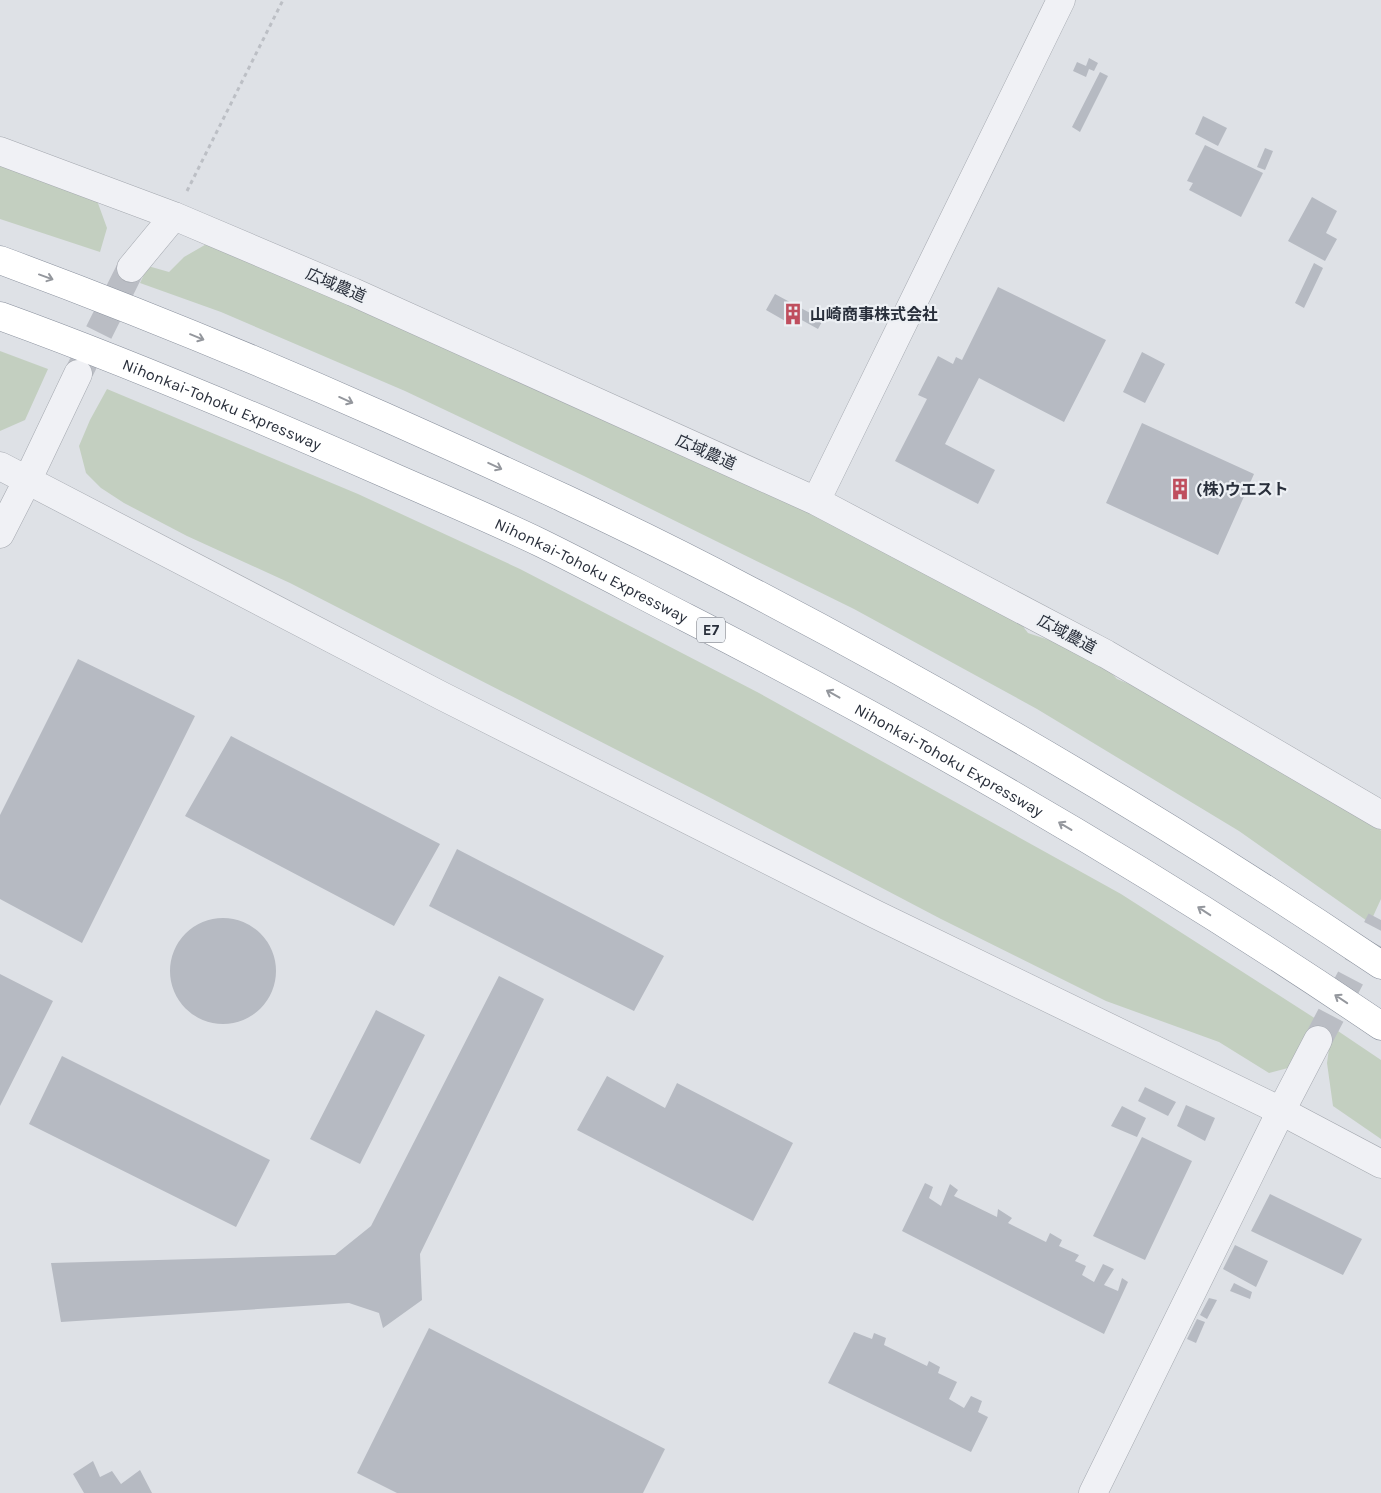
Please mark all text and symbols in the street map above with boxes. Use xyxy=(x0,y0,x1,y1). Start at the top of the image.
street label: 広域農道 xyxy=(303,264,369,306)
one-way arrow xyxy=(38,273,53,282)
building icon: 山崎商事株式会社 xyxy=(780,301,806,327)
place label: 山崎商事株式会社 xyxy=(810,305,938,324)
one-way arrow xyxy=(189,333,204,342)
street label: Nihonkai-Tohoku Expressway xyxy=(120,354,325,454)
one-way arrow xyxy=(338,396,353,406)
street label: 広域農道 xyxy=(673,430,739,474)
one-way arrow xyxy=(487,462,502,472)
building icon: (株)ウエスト xyxy=(1167,476,1193,502)
place label: (株)ウエスト xyxy=(1196,480,1289,499)
street label: Nihonkai-Tohoku Expressway xyxy=(492,513,692,627)
street label: 広域農道 xyxy=(1034,611,1100,657)
road number: E7 xyxy=(697,618,725,642)
one-way arrow xyxy=(826,689,841,698)
street label: Nihonkai-Tohoku Expressway xyxy=(852,699,1047,821)
one-way arrow xyxy=(1059,821,1073,831)
one-way arrow xyxy=(1198,905,1212,915)
one-way arrow xyxy=(1334,994,1348,1004)

